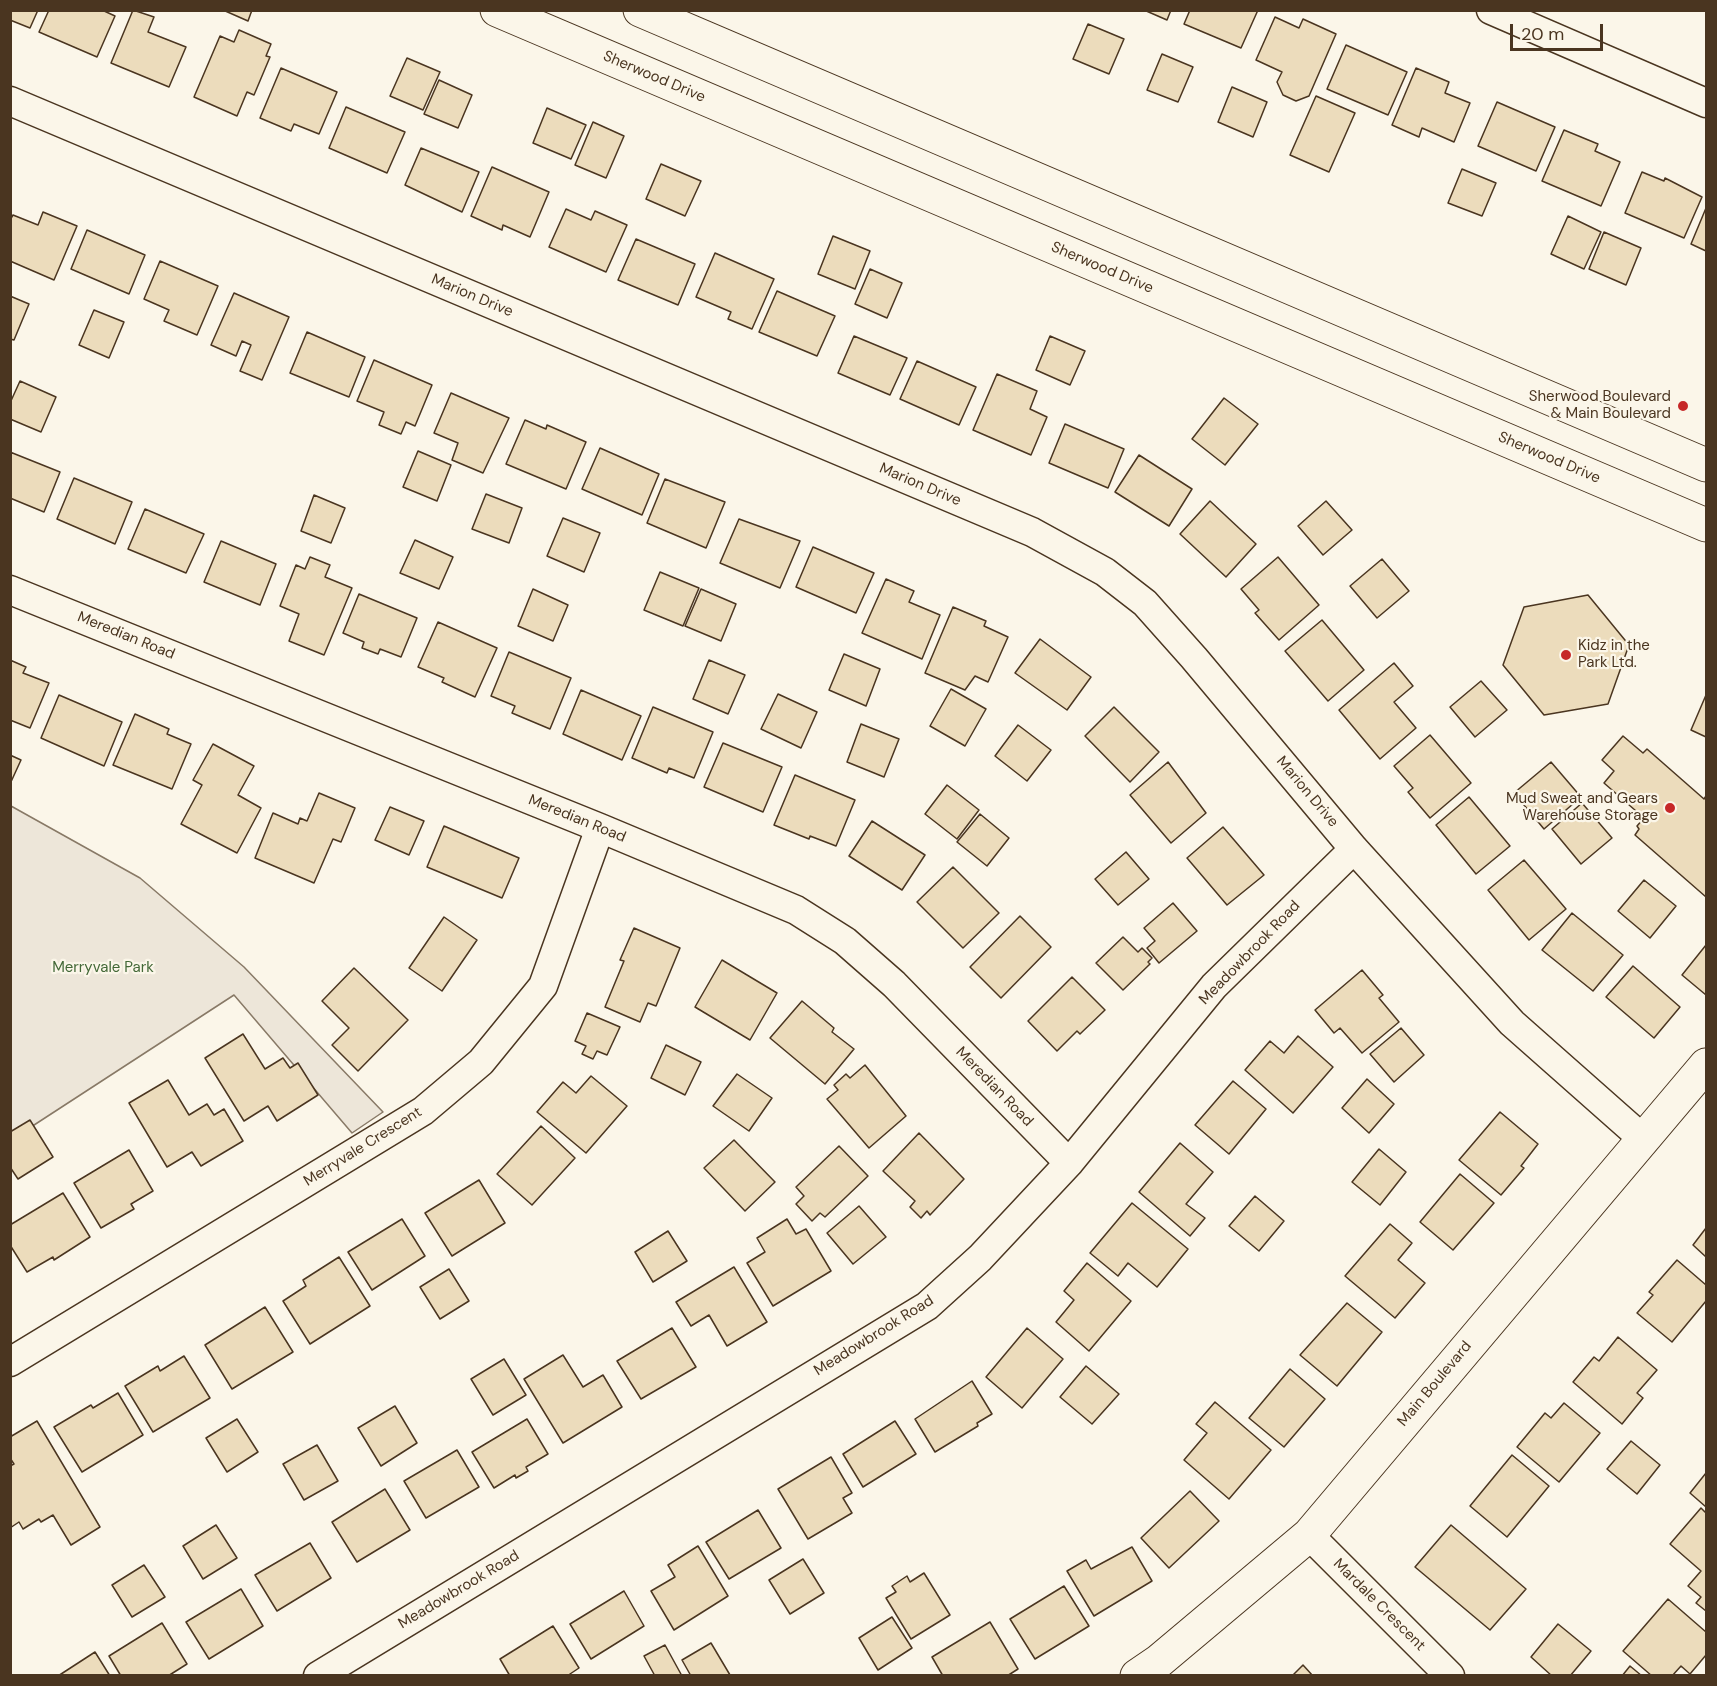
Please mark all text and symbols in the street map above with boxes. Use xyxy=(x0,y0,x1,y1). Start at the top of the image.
scale bar xyxy=(1513,12,1606,50)
text: 20 m xyxy=(1521,22,1564,46)
street label: Sherwood Drive xyxy=(600,47,708,107)
street label: Sherwood Drive xyxy=(1048,238,1156,298)
street label: Marion Drive xyxy=(428,271,516,321)
place label: Sherwood Boulevard & Main Boulevard xyxy=(1529,388,1671,423)
marker: Sherwood Boulevard & Main Boulevard xyxy=(1676,399,1690,413)
street label: Sherwood Drive xyxy=(1495,428,1603,488)
street label: Marion Drive xyxy=(876,460,964,510)
street label: Meredian Road xyxy=(75,608,177,664)
place label: Kidz in the Park Ltd. xyxy=(1578,637,1650,672)
marker: Kidz in the Park Ltd. xyxy=(1559,648,1573,662)
street label: Marion Drive xyxy=(1272,753,1342,831)
place label: Mud Sweat and Gears Warehouse Storage xyxy=(1506,790,1658,825)
street label: Meredian Road xyxy=(526,791,628,847)
marker: Mud Sweat and Gears Warehouse Storage xyxy=(1663,801,1677,815)
street label: Meadowbrook Road xyxy=(1196,897,1304,1009)
park label: Merryvale Park xyxy=(52,959,154,977)
street label: Meredian Road xyxy=(952,1043,1036,1131)
street label: Merryvale Crescent xyxy=(301,1103,425,1191)
street label: Meadowbrook Road xyxy=(811,1292,937,1380)
street label: Main Boulevard xyxy=(1394,1338,1476,1430)
street label: Meadowbrook Road xyxy=(395,1547,523,1633)
street label: Mardale Crescent xyxy=(1329,1555,1429,1655)

